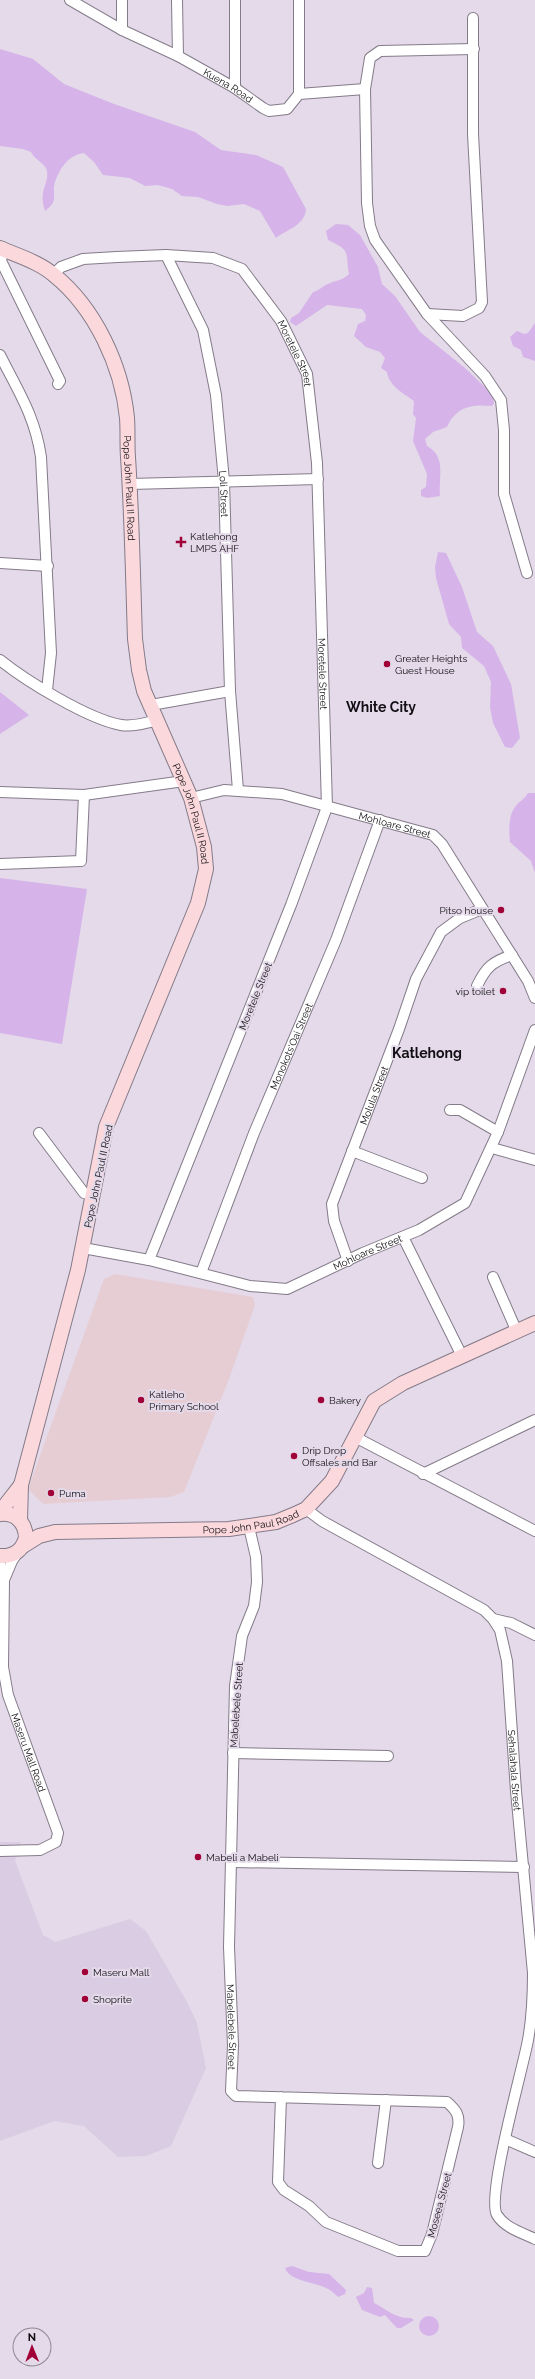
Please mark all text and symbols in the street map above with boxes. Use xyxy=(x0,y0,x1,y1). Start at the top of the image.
street label: Kuena Road xyxy=(201,66,255,105)
street label: Moretele Street xyxy=(275,318,313,388)
street label: Pope John Paul II Road xyxy=(121,435,137,541)
street label: Loli Street xyxy=(217,470,230,518)
place label: Katlehong LMPS AHF xyxy=(190,531,239,554)
marker: Katlehong LMPS AHF xyxy=(175,536,187,548)
street label: Moretele Street xyxy=(316,638,329,711)
place label: Greater Heights Guest House xyxy=(395,653,467,676)
marker: Greater Heights Guest House xyxy=(382,659,392,669)
district label: White City xyxy=(346,699,416,715)
street label: Pope John Paul II Road xyxy=(170,762,211,865)
street label: Mohloare Street xyxy=(357,810,433,840)
place label: Pitso house xyxy=(440,905,493,916)
marker: Pitso house xyxy=(496,905,506,915)
street label: Moretele Street xyxy=(237,960,274,1032)
place label: vip toilet xyxy=(455,986,496,997)
marker: vip toilet xyxy=(498,986,508,996)
street label: Monokots'Oai Street xyxy=(268,1001,315,1091)
district label: Katlehong xyxy=(392,1045,462,1061)
street label: Molula Street xyxy=(358,1064,391,1126)
street label: Pope John Paul II Road xyxy=(82,1123,115,1229)
street label: Mohloare Street xyxy=(331,1232,404,1272)
place label: Katleho Primary School xyxy=(149,1389,219,1412)
marker: Katleho Primary School xyxy=(136,1395,146,1405)
marker: Bakery xyxy=(316,1395,326,1405)
place label: Bakery xyxy=(329,1395,362,1406)
place label: Drip Drop Offsales and Bar xyxy=(302,1445,378,1468)
marker: Drip Drop Offsales and Bar xyxy=(289,1451,299,1461)
marker: Puma xyxy=(46,1488,56,1498)
place label: Puma xyxy=(59,1488,86,1499)
street label: Pope John Paul Road xyxy=(203,1508,301,1535)
street label: Mabelebele Street xyxy=(228,1661,245,1748)
street label: Maseru Mall Road xyxy=(9,1712,48,1793)
street label: Sehalahala Street xyxy=(506,1729,523,1812)
marker: Mabeli a Mabeli xyxy=(193,1852,203,1862)
place label: Mabeli a Mabeli xyxy=(206,1852,279,1863)
marker: Maseru Mall xyxy=(80,1967,90,1977)
place label: Maseru Mall xyxy=(93,1967,150,1978)
street label: Mabelebele Street xyxy=(225,1984,238,2071)
marker: Shoprite xyxy=(80,1994,90,2004)
place label: Shoprite xyxy=(93,1994,132,2005)
street label: Moseea Street xyxy=(426,2171,454,2239)
north arrow xyxy=(12,2327,52,2367)
text: N xyxy=(28,2331,36,2344)

